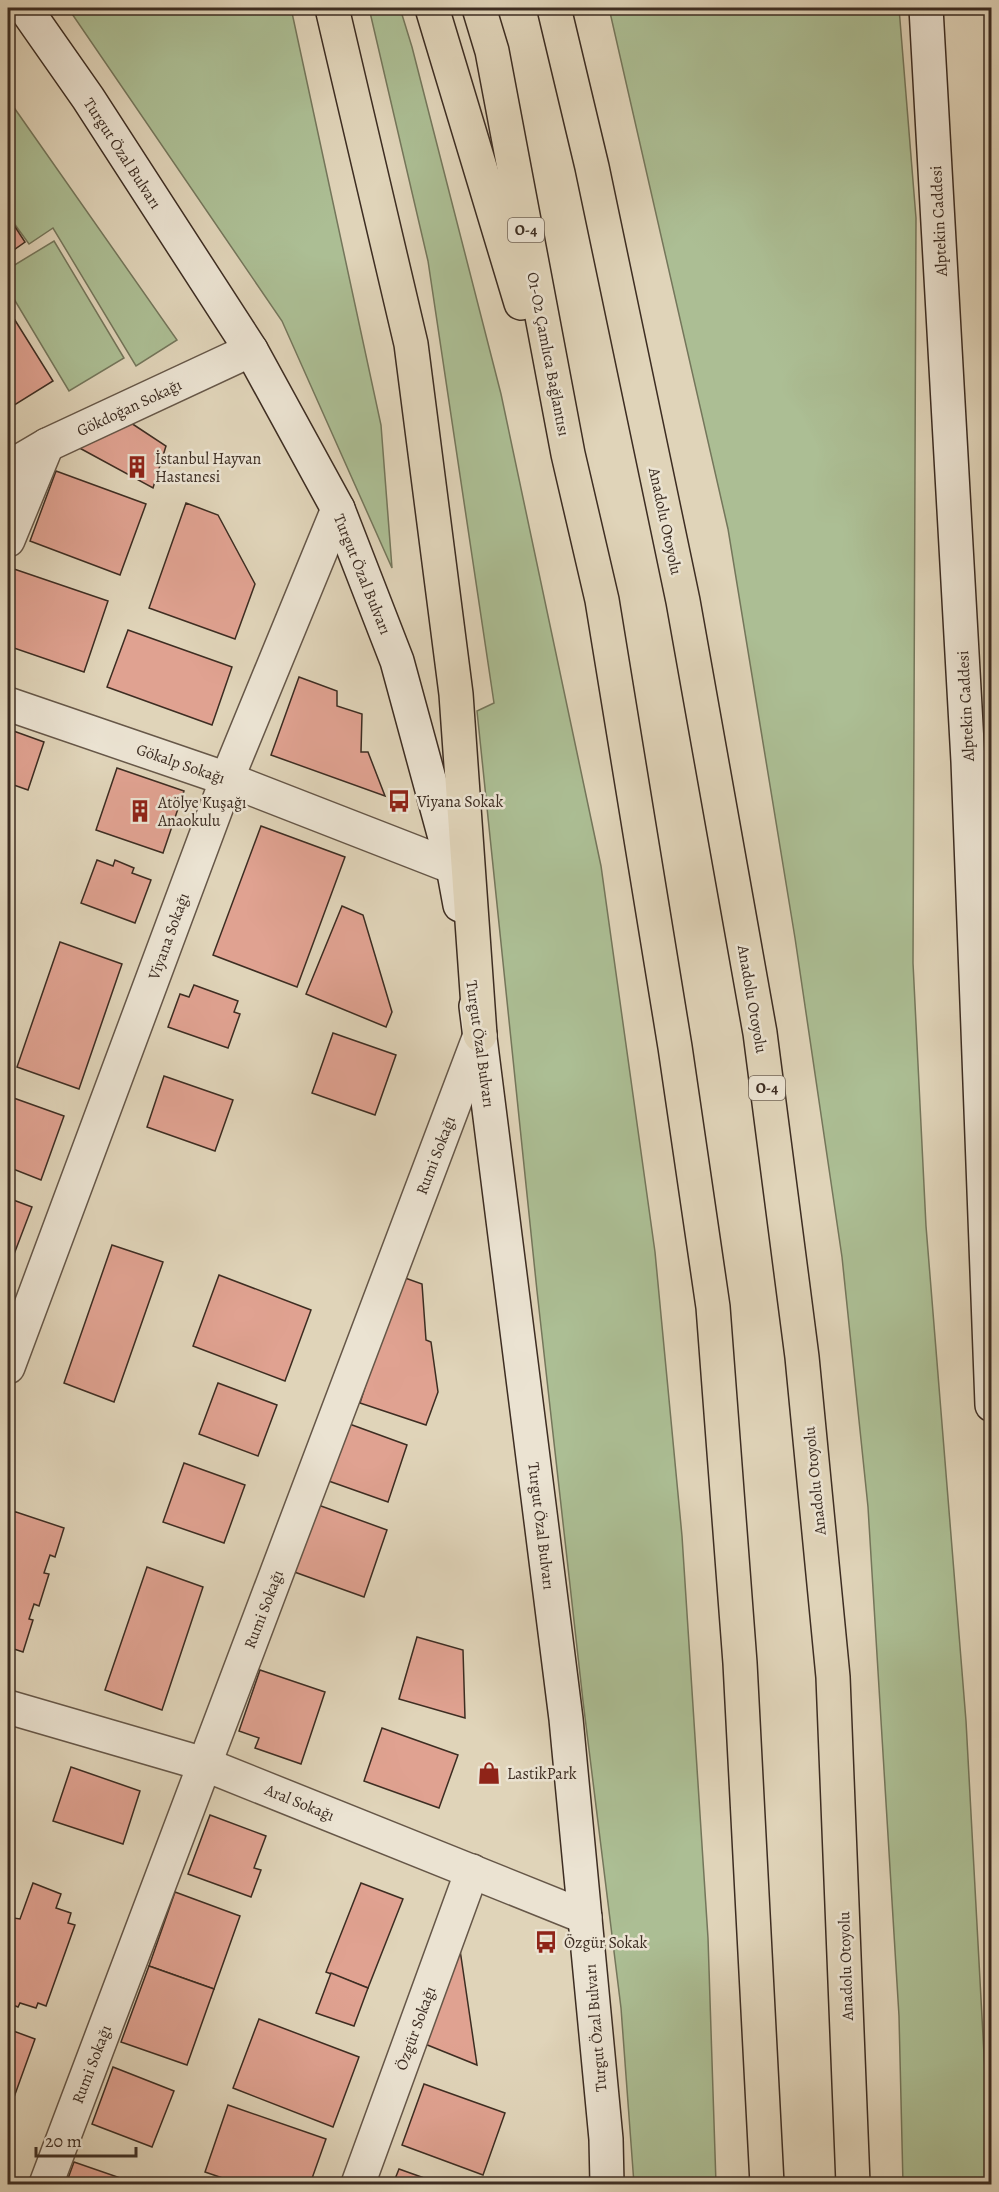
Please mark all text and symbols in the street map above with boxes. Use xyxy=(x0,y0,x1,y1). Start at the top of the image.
street label: Turgut Özal Bulvarı xyxy=(78,94,166,213)
street label: Alptekin Caddesi xyxy=(925,165,953,278)
road number: O-4 xyxy=(508,218,544,242)
street label: O1-O2 Çamlıca Bağlantısı xyxy=(521,270,575,438)
street label: Gökdoğan Sokağı xyxy=(73,374,185,442)
place label: İstanbul Hayvan Hastanesi xyxy=(155,448,262,488)
building icon: İstanbul Hayvan Hastanesi xyxy=(124,454,150,480)
street label: Anadolu Otoyolu xyxy=(643,465,687,577)
street label: Turgut Özal Bulvarı xyxy=(328,511,396,638)
street label: Alptekin Caddesi xyxy=(952,650,980,763)
street label: Gökalp Sokağı xyxy=(133,738,228,789)
bus stop icon: Viyana Sokak xyxy=(386,788,412,814)
place label: Viyana Sokak xyxy=(416,791,504,813)
place label: Atölye Kuşağı Anaokulu xyxy=(157,792,247,832)
building icon: Atölye Kuşağı Anaokulu xyxy=(127,798,153,824)
street label: Viyana Sokağı xyxy=(143,890,195,984)
street label: Anadolu Otoyolu xyxy=(732,943,772,1055)
street label: Turgut Özal Bulvarı xyxy=(460,979,500,1109)
road number: O-4 xyxy=(749,1076,785,1100)
street label: Rumi Sokağı xyxy=(411,1113,461,1198)
street label: Anadolu Otoyolu xyxy=(798,1425,832,1537)
street label: Turgut Özal Bulvarı xyxy=(522,1461,560,1591)
street label: Rumi Sokağı xyxy=(239,1567,289,1652)
shop icon: LastikPark xyxy=(476,1760,502,1786)
place label: LastikPark xyxy=(507,1763,577,1785)
street label: Aral Sokağı xyxy=(261,1779,338,1827)
street label: Anadolu Otoyolu xyxy=(833,1911,859,2022)
bus stop icon: Özgür Sokak xyxy=(533,1929,559,1955)
place label: Özgür Sokak xyxy=(564,1932,648,1954)
street label: Turgut Özal Bulvarı xyxy=(579,1963,613,2093)
street label: Özgür Sokağı xyxy=(391,1983,441,2074)
street label: Rumi Sokağı xyxy=(67,2022,117,2107)
scale bar xyxy=(36,2120,136,2158)
text: 20 m xyxy=(45,2129,82,2153)

